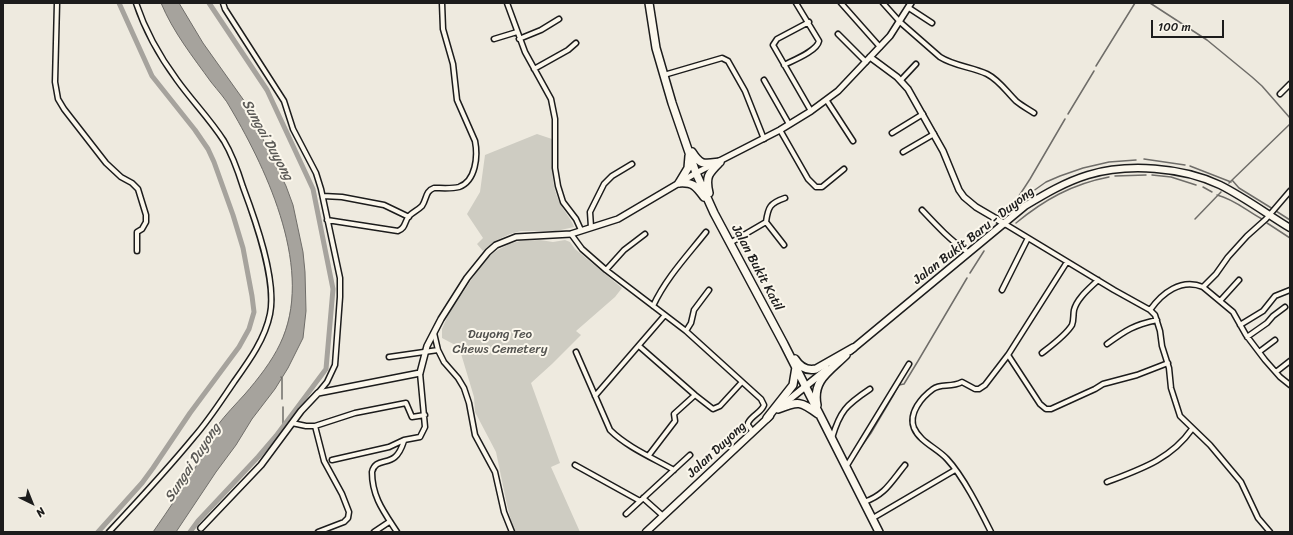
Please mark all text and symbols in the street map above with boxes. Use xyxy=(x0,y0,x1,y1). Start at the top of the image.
scale bar xyxy=(1153,12,1226,38)
text: 100 m xyxy=(1158,16,1191,38)
water label: Sungai Duyong xyxy=(238,96,296,184)
street label: Jalan Bukit Baru - Duyong xyxy=(910,184,1038,288)
street label: Jalan Bukit Katil xyxy=(728,222,786,314)
park label: Duyong Teo Chews Cemetery xyxy=(453,327,547,358)
street label: Jalan Duyong xyxy=(684,419,750,481)
water label: Sungai Duyong xyxy=(161,421,225,505)
north arrow xyxy=(12,483,52,523)
text: N xyxy=(31,503,50,522)

